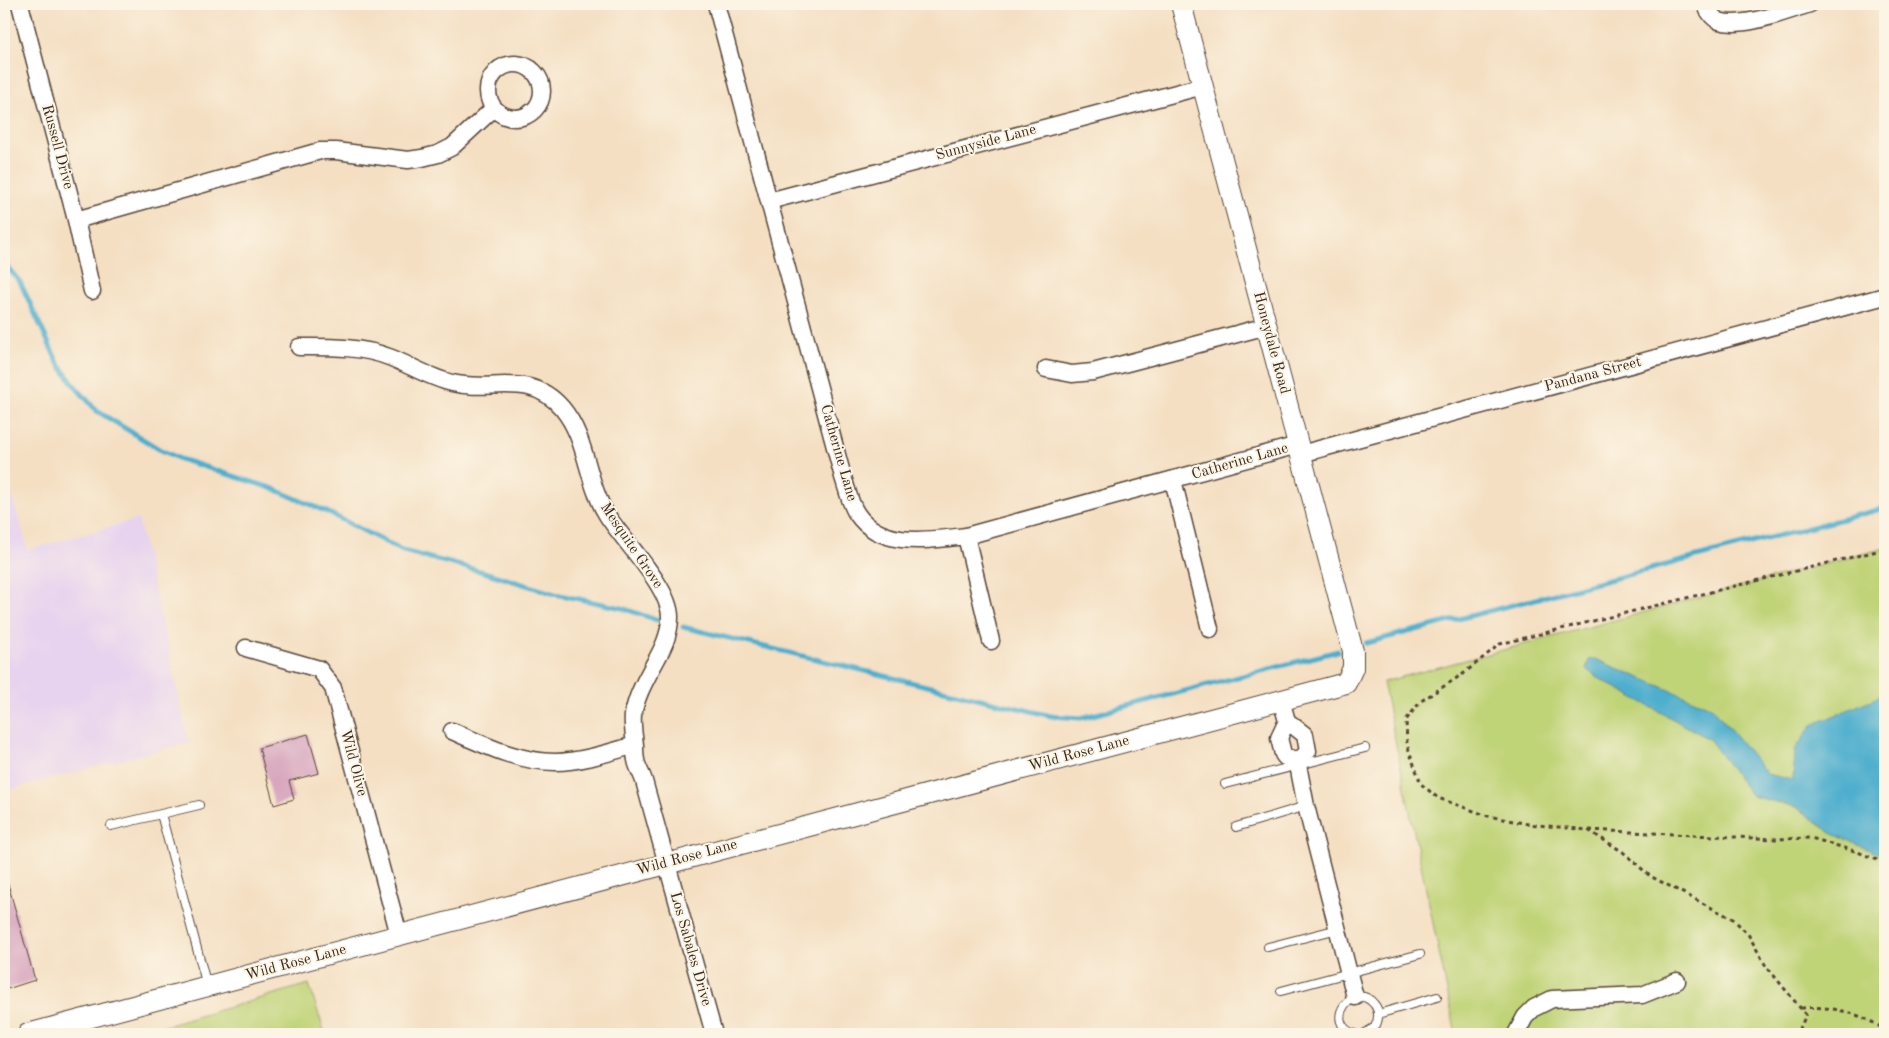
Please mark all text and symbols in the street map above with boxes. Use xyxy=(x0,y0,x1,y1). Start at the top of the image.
street label: Russell Drive xyxy=(38,103,76,191)
street label: Sunnyside Lane xyxy=(934,122,1038,164)
street label: Honeydale Road xyxy=(1250,290,1292,396)
street label: Pandana Street xyxy=(1543,355,1643,395)
street label: Catherine Lane xyxy=(817,403,859,503)
street label: Catherine Lane xyxy=(1190,441,1290,483)
street label: Mesquite Grove xyxy=(597,500,665,592)
street label: Wild Olive xyxy=(337,728,369,798)
street label: Wild Rose Lane xyxy=(1027,733,1131,775)
street label: Wild Rose Lane xyxy=(635,837,739,879)
street label: Los Sabales Drive xyxy=(667,890,713,1008)
street label: Wild Rose Lane xyxy=(244,942,348,984)

